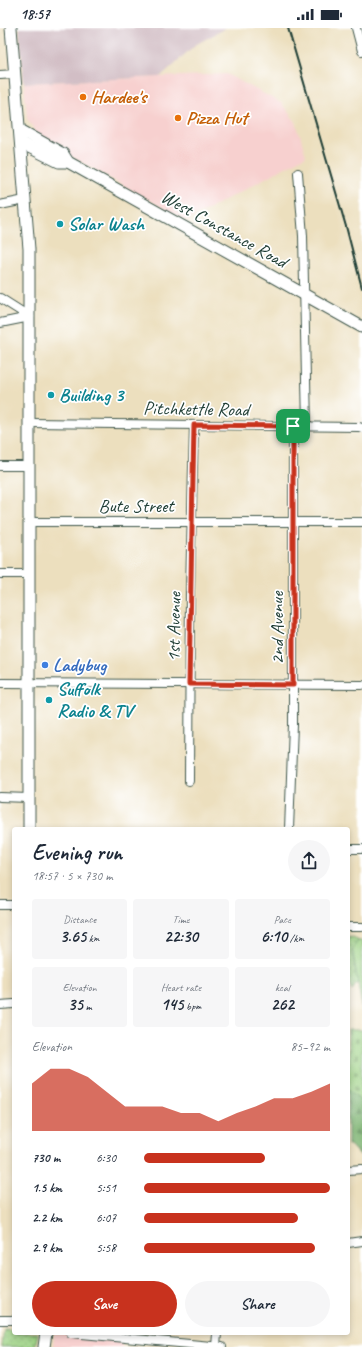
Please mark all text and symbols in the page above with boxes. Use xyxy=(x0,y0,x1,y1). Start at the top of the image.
text: 18:57 xyxy=(20,5,50,24)
place label: Hardee's xyxy=(91,85,149,109)
marker: Hardee's xyxy=(78,92,88,102)
place label: Pizza Hut xyxy=(186,106,250,130)
marker: Pizza Hut xyxy=(173,113,183,123)
street label: West Constance Road xyxy=(157,184,294,275)
place label: Solar Wash xyxy=(68,212,145,236)
marker: Solar Wash xyxy=(55,219,65,229)
place label: Building 3 xyxy=(59,383,126,407)
marker: Building 3 xyxy=(46,390,56,400)
street label: Pitchkettle Road xyxy=(143,396,253,422)
pin xyxy=(276,409,310,443)
icon: arrive xyxy=(282,415,304,437)
street label: Bute Street xyxy=(99,494,175,518)
street label: 1st Avenue xyxy=(161,590,187,662)
street label: 2nd Avenue xyxy=(265,590,289,664)
place label: Ladybug xyxy=(53,653,108,677)
marker: Ladybug xyxy=(40,660,50,670)
place label: Suffolk Radio & TV xyxy=(57,677,137,723)
marker: Suffolk Radio & TV xyxy=(44,695,54,705)
text: Evening run xyxy=(32,839,122,867)
button: share xyxy=(288,840,330,882)
text: 18:57 · 5 × 730 m xyxy=(32,868,113,884)
text: Distance xyxy=(63,912,96,926)
text: Time xyxy=(173,912,189,926)
text: Pace xyxy=(274,912,291,926)
text: 3.65 xyxy=(60,926,86,947)
text: 22:30 xyxy=(164,926,198,947)
text: 6:10 xyxy=(260,926,287,947)
text: km xyxy=(86,931,100,945)
text: /km xyxy=(287,931,304,945)
text: Elevation xyxy=(63,980,97,994)
text: Heart rate xyxy=(161,980,201,994)
text: kcal xyxy=(275,980,290,994)
text: 35 xyxy=(68,994,83,1015)
text: 145 xyxy=(161,994,183,1015)
text: 262 xyxy=(271,994,294,1015)
text: m xyxy=(83,999,92,1013)
text: bpm xyxy=(183,999,201,1013)
text: Elevation xyxy=(32,1039,72,1055)
text: 85–92 m xyxy=(290,1039,330,1055)
text: 730 m xyxy=(32,1150,60,1166)
text: 6:30 xyxy=(96,1150,116,1166)
text: 1.5 km xyxy=(32,1180,62,1196)
text: 5:51 xyxy=(96,1180,116,1196)
text: 2.2 km xyxy=(32,1210,62,1226)
text: 6:07 xyxy=(96,1210,116,1226)
text: 2.9 km xyxy=(32,1240,62,1256)
text: 5:58 xyxy=(96,1240,116,1256)
button: Save xyxy=(32,1281,177,1327)
button: Share xyxy=(185,1281,330,1327)

